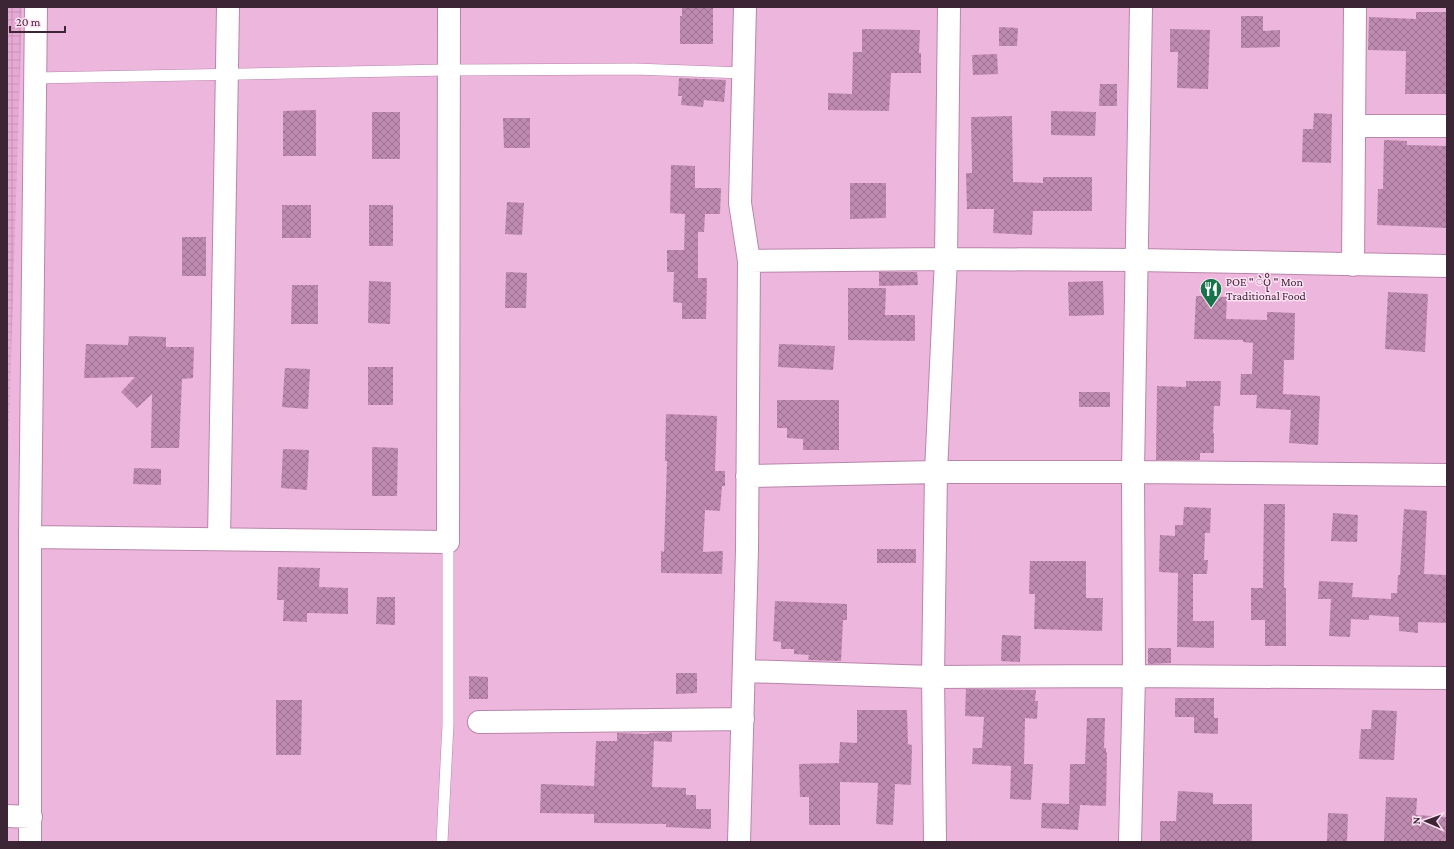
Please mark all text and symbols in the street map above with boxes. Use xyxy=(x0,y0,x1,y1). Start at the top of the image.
scale bar xyxy=(10,8,65,34)
text: 20 m xyxy=(16,15,41,29)
place label: POE " ဲပို " Mon Traditional Food xyxy=(1226,273,1307,303)
restaurant icon: POE " ဲပို " Mon Traditional Food xyxy=(1198,276,1224,309)
north arrow xyxy=(1406,801,1446,841)
text: N xyxy=(1410,816,1422,825)

